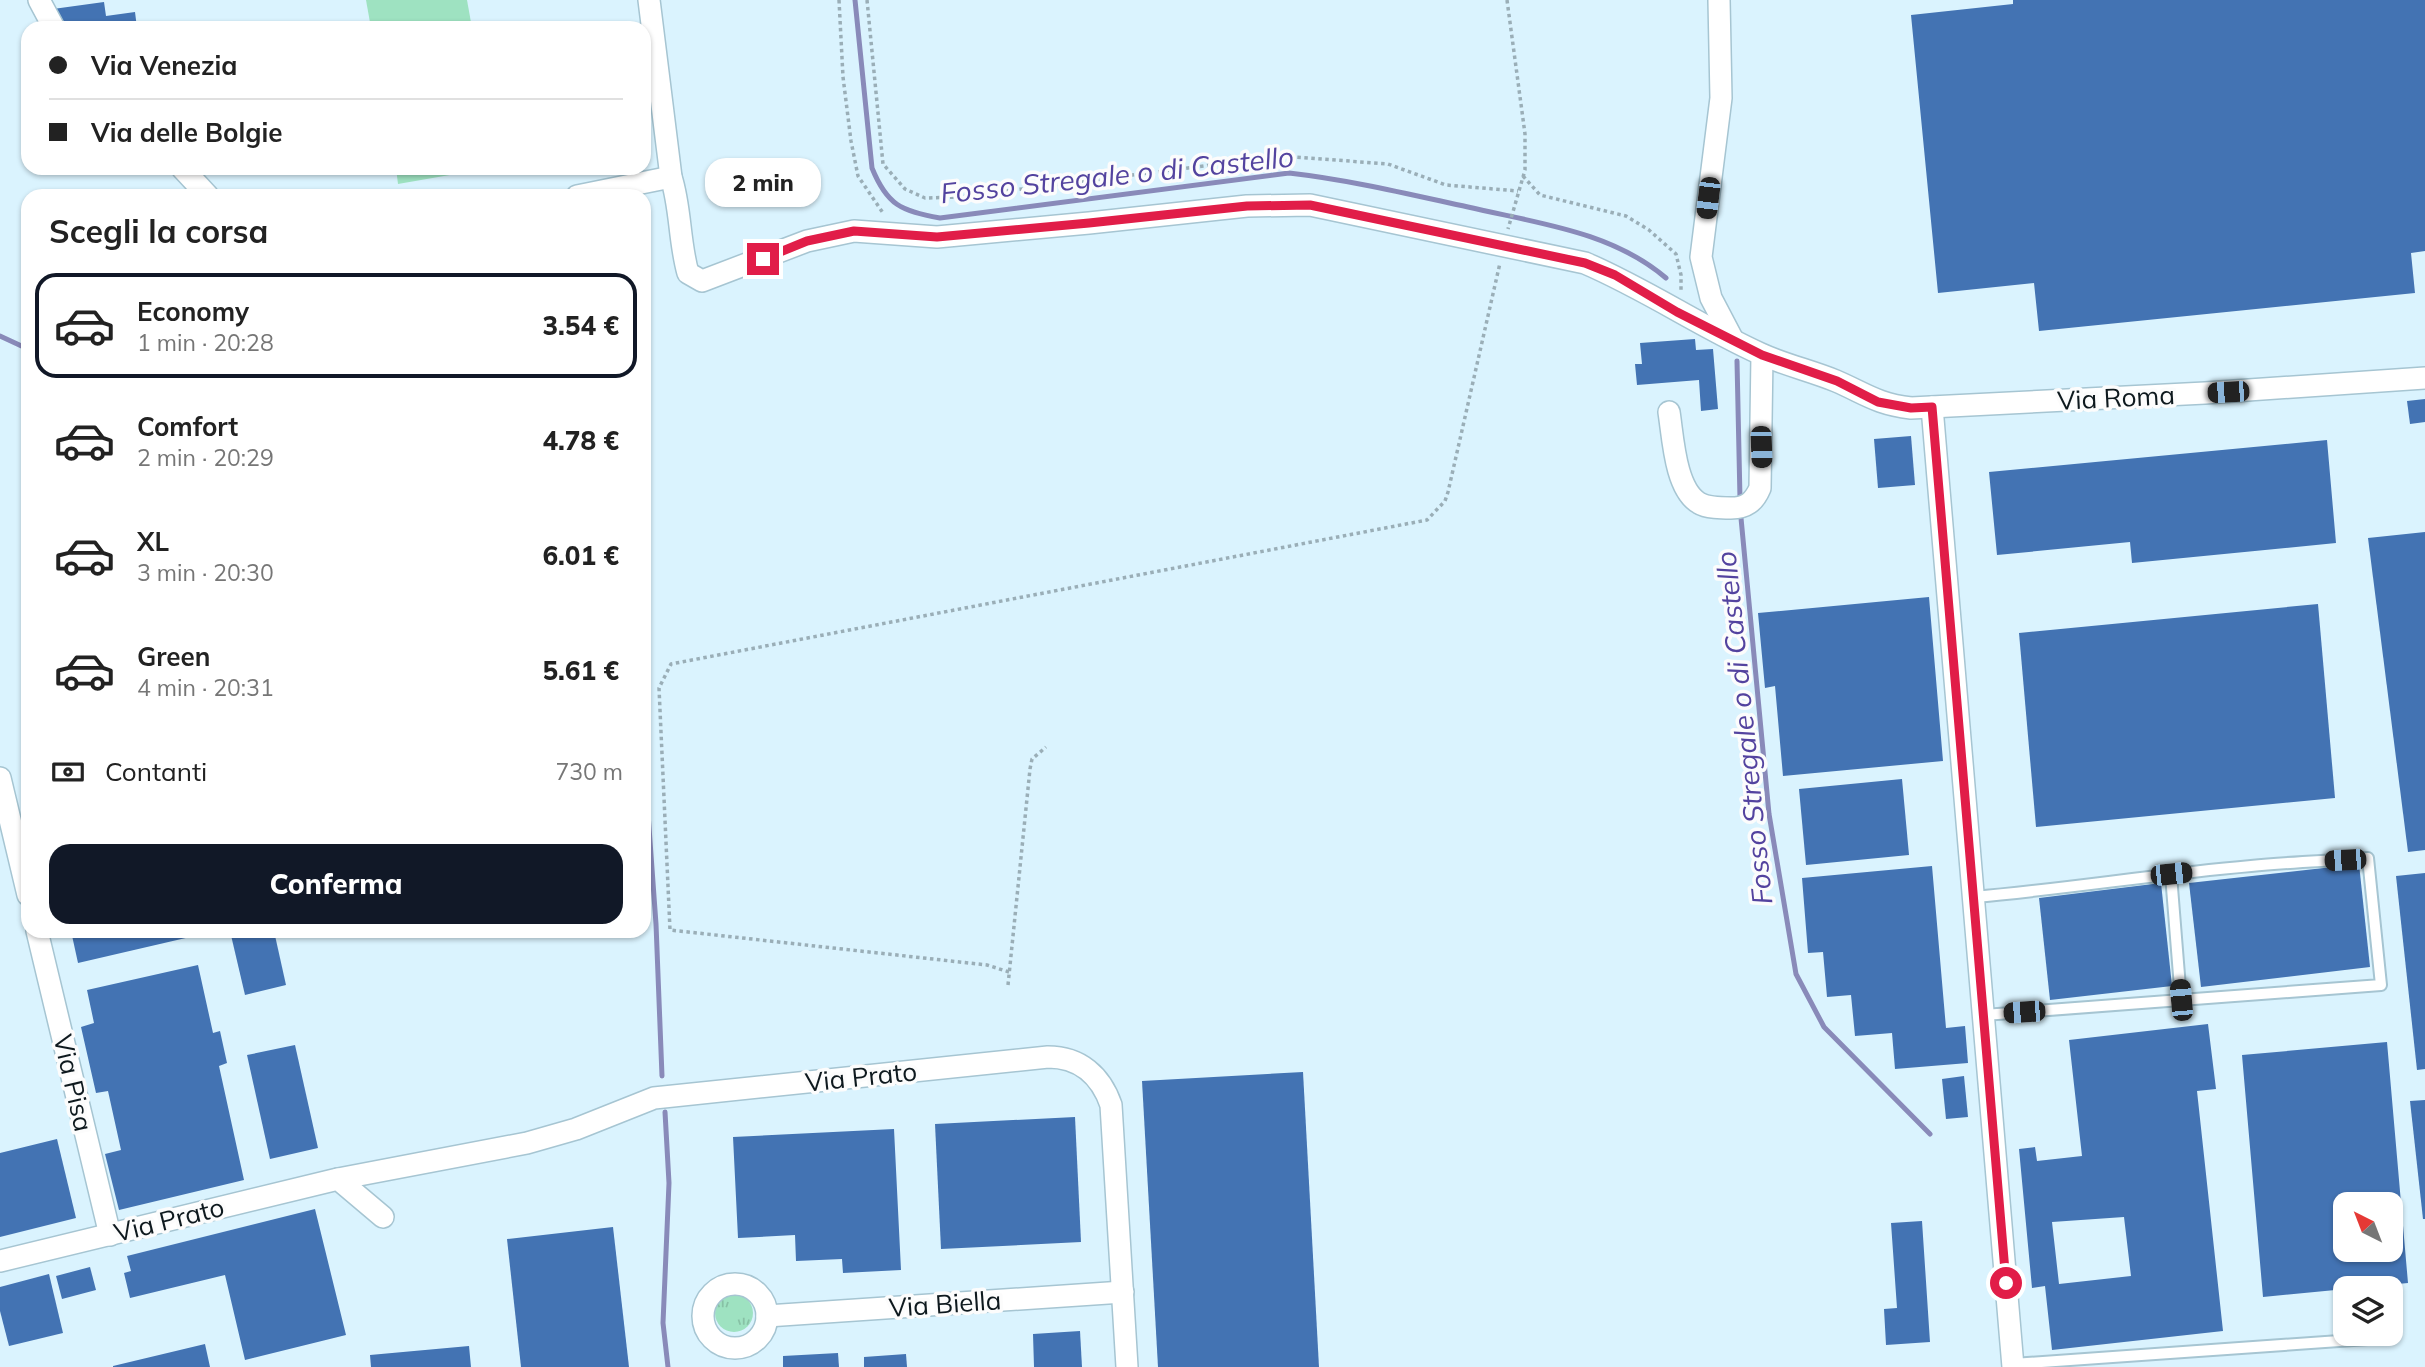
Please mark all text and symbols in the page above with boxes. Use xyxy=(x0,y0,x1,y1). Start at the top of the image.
text: Via Venezia xyxy=(91,49,237,82)
text: Via delle Bolgie xyxy=(91,116,282,149)
water label: Fosso Stregale o di Castello xyxy=(939,139,1295,210)
callout: 2 min xyxy=(705,158,821,206)
text: 2 min xyxy=(732,168,794,197)
car xyxy=(1696,176,1721,220)
text: Scegli la corsa xyxy=(49,211,268,251)
route end xyxy=(747,243,779,275)
icon: car xyxy=(53,294,116,357)
text: Economy xyxy=(137,295,249,328)
text: 3.54 € xyxy=(543,309,619,342)
text: 1 min · 20:28 xyxy=(137,328,274,357)
street label: Via Roma xyxy=(2056,378,2176,417)
car xyxy=(2207,380,2250,404)
icon: car xyxy=(53,409,116,472)
text: Comfort xyxy=(137,410,238,443)
text: 4.78 € xyxy=(543,424,619,457)
car xyxy=(1750,426,1773,468)
text: 2 min · 20:29 xyxy=(137,443,274,472)
icon: car xyxy=(53,524,116,587)
text: XL xyxy=(137,525,169,558)
text: 6.01 € xyxy=(543,539,619,572)
water label: Fosso Stregale o di Castello xyxy=(1708,550,1779,906)
text: 3 min · 20:30 xyxy=(137,558,274,587)
icon: car xyxy=(53,639,116,702)
text: Green xyxy=(137,640,210,673)
text: 5.61 € xyxy=(543,654,619,687)
text: 4 min · 20:31 xyxy=(137,673,274,702)
icon: cash xyxy=(49,753,87,791)
text: Contanti xyxy=(105,755,207,788)
text: 730 m xyxy=(555,757,623,786)
button: Conferma xyxy=(49,844,623,924)
car xyxy=(2324,848,2367,872)
car xyxy=(2150,861,2193,887)
car xyxy=(2169,978,2194,1022)
car xyxy=(2003,1000,2046,1024)
street label: Via Pisa xyxy=(46,1031,101,1135)
street label: Via Prato xyxy=(803,1054,918,1099)
street label: Via Prato xyxy=(110,1190,227,1249)
north arrow xyxy=(2333,1192,2403,1262)
map controls xyxy=(2333,1192,2403,1346)
route start xyxy=(1990,1267,2022,1299)
button: layers xyxy=(2333,1276,2403,1346)
street label: Via Biella xyxy=(888,1283,1002,1324)

